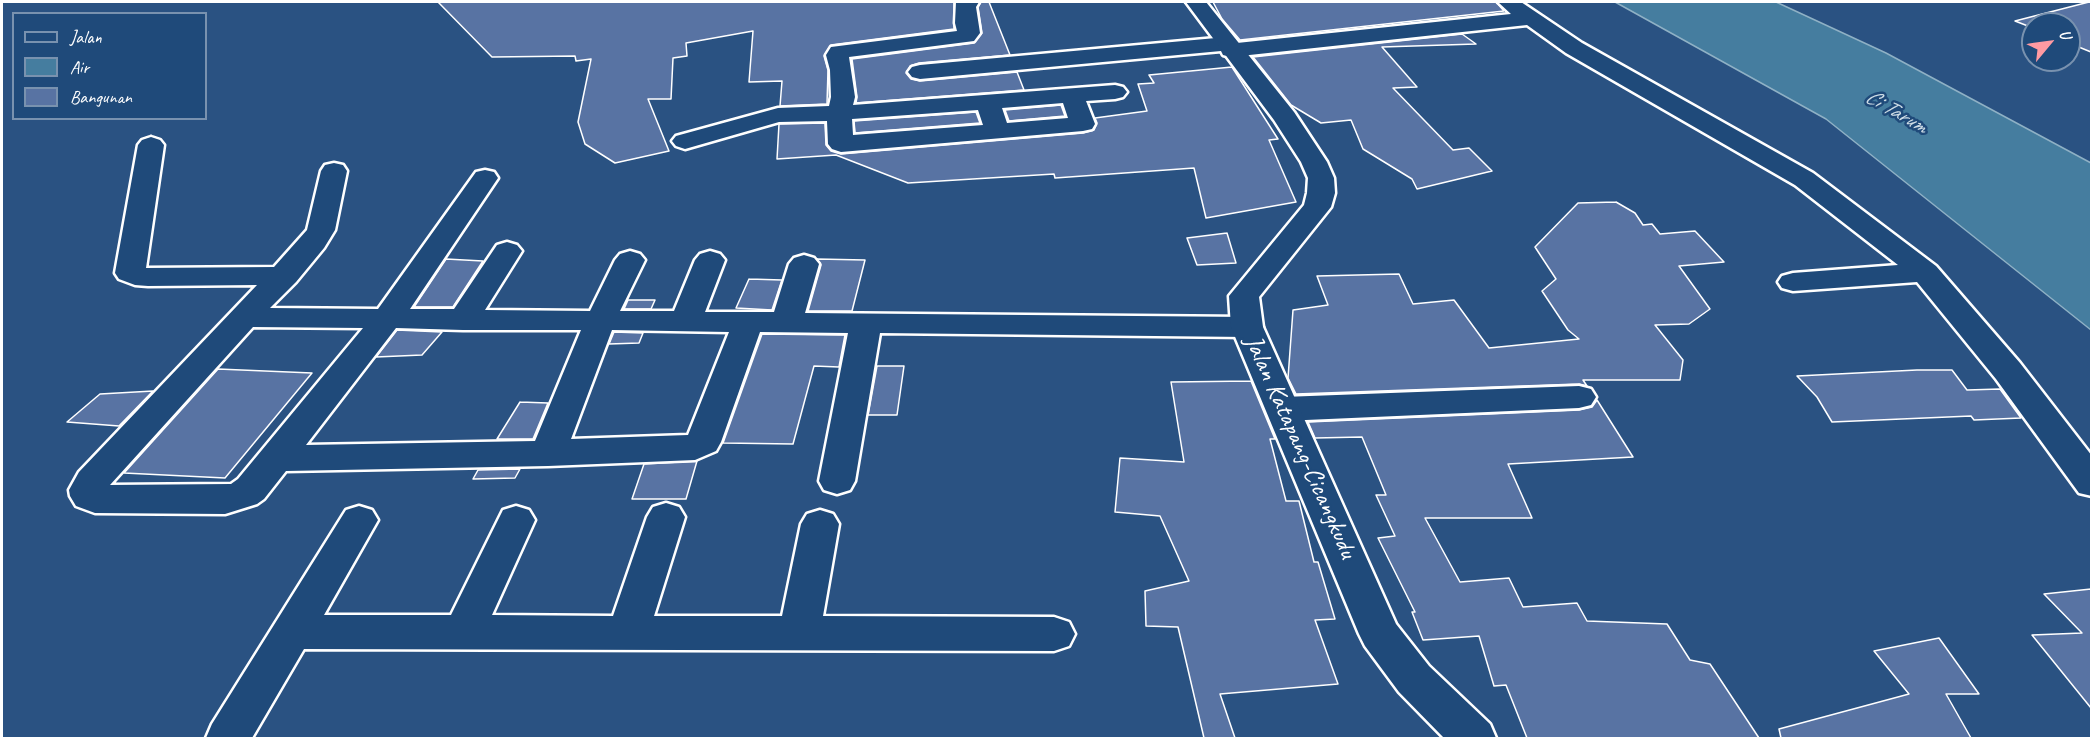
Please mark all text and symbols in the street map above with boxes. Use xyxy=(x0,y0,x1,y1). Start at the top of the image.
legend xyxy=(12,12,207,120)
north arrow xyxy=(2021,12,2081,72)
text: Jalan xyxy=(70,26,102,48)
text: U xyxy=(2054,26,2076,42)
text: Air xyxy=(70,56,89,78)
water label: Ci Tarum xyxy=(1860,84,1932,140)
text: Bangunan xyxy=(70,86,132,108)
street label: Jalan Katapang-Cicangkudu xyxy=(1237,331,1363,563)

